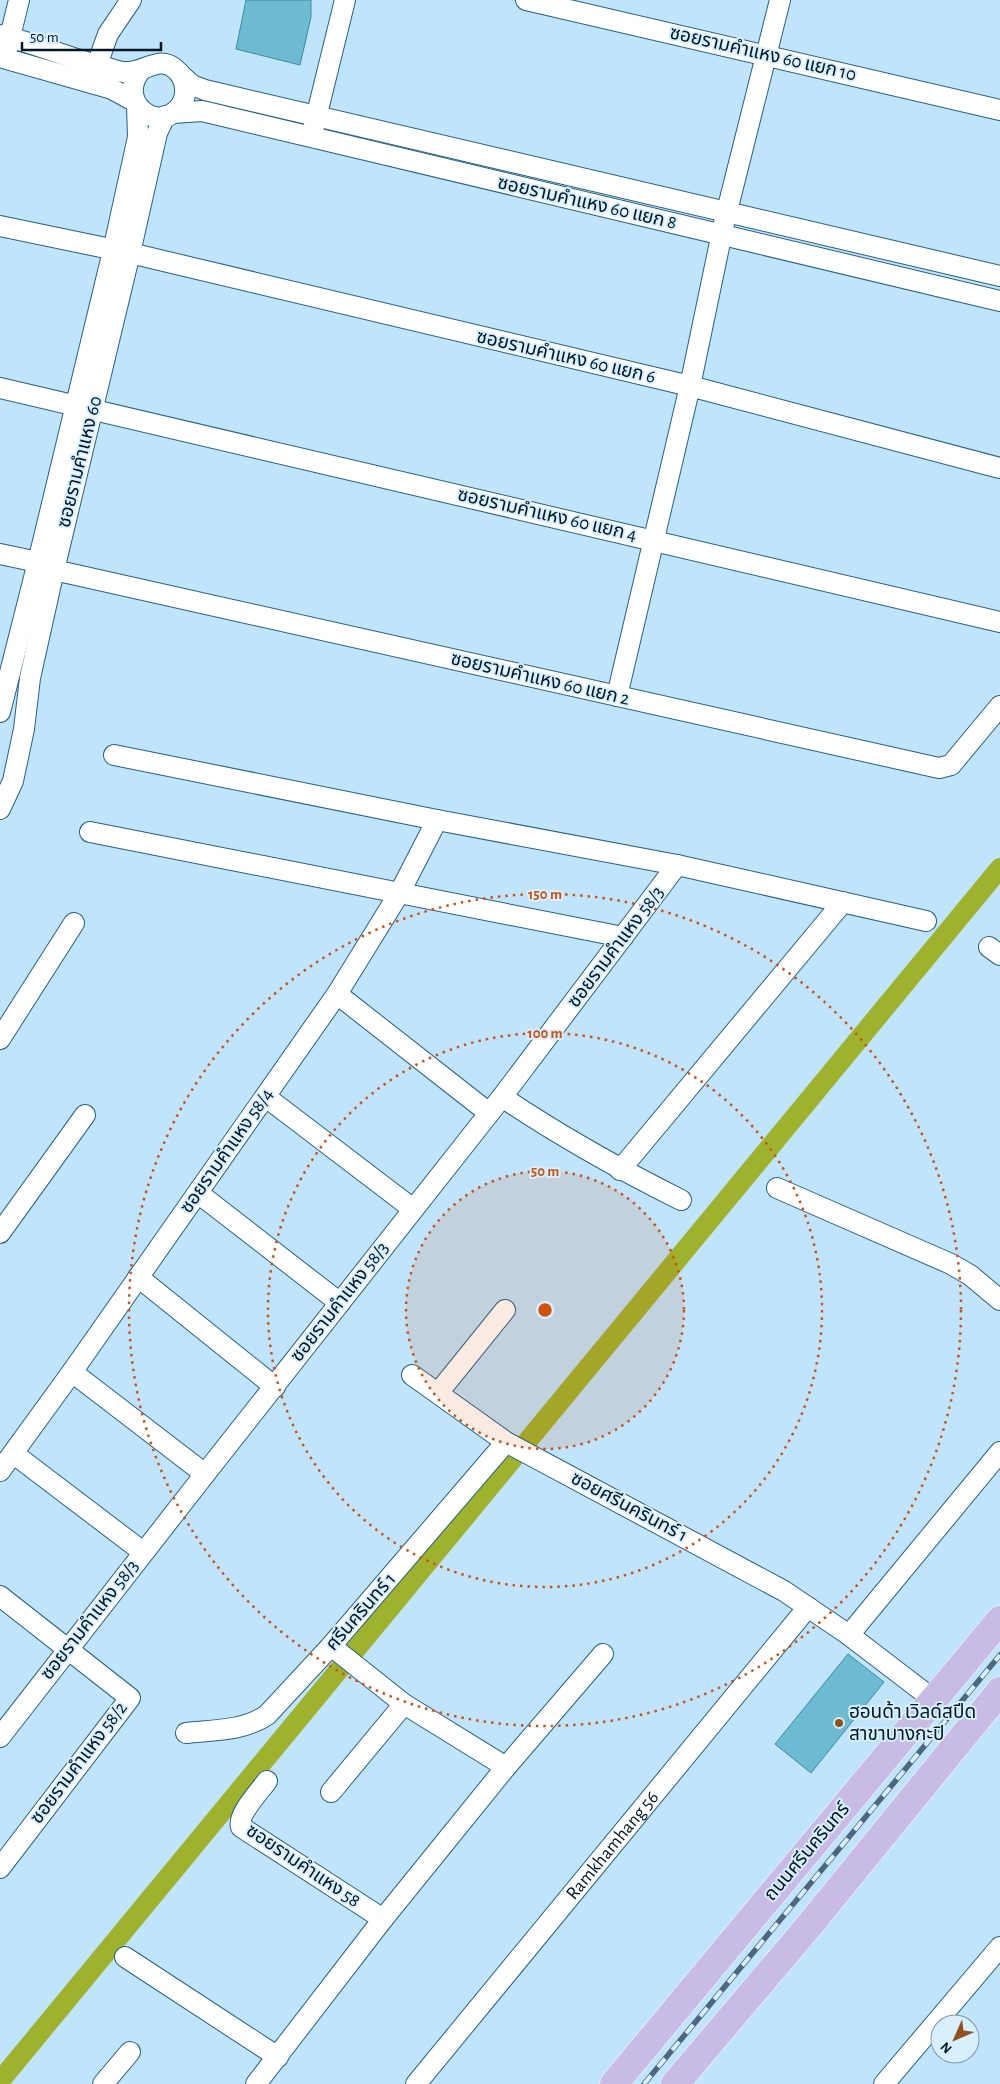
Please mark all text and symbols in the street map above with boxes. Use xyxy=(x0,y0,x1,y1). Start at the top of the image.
scale bar xyxy=(22,20,161,52)
street label: ซอยรามคำแหง 60 แยก 10 xyxy=(668,22,858,85)
text: 50 m xyxy=(30,30,59,45)
street label: ซอยรามคำแหง 60 แยก 8 xyxy=(496,172,679,233)
street label: ซอยรามคำแหง 60 แยก 6 xyxy=(475,326,658,387)
street label: ซอยรามคำแหง 60 xyxy=(53,394,106,530)
street label: ซอยรามคำแหง 60 แยก 4 xyxy=(456,484,639,545)
street label: ซอยรามคำแหง 60 แยก 2 xyxy=(449,648,632,709)
street label: ซอยรามคำแหง 58/3 xyxy=(564,882,668,1011)
text: 150 m xyxy=(528,887,562,902)
text: 100 m xyxy=(527,1026,563,1041)
street label: ซอยรามคำแหง 58/4 xyxy=(176,1085,277,1217)
text: 50 m xyxy=(531,1164,559,1179)
street label: ซอยรามคำแหง 58/3 xyxy=(287,1238,393,1365)
centre of rings xyxy=(536,1301,554,1319)
street label: ซอยศรีนครินทร์ 1 xyxy=(568,1468,691,1546)
street label: ซอยรามคำแหง 58/3 xyxy=(37,1556,143,1683)
street label: ศรีนครินทร์ 1 xyxy=(322,1569,400,1654)
street label: ซอยรามคำแหง 58/2 xyxy=(26,1698,131,1827)
place label: ฮอนด้า เวิลด์สปีด สาขาบางกะปิ xyxy=(849,1700,976,1744)
marker: ฮอนด้า เวิลด์สปีด สาขาบางกะปิ xyxy=(833,1717,845,1729)
street label: Ramkhamhang 56 xyxy=(562,1787,662,1903)
street label: ถนนศรีนครินทร์ xyxy=(760,1798,854,1904)
street label: ซอยรามคำแหง 58 xyxy=(243,1820,364,1911)
north arrow xyxy=(930,2014,980,2064)
text: N xyxy=(938,2039,955,2056)

